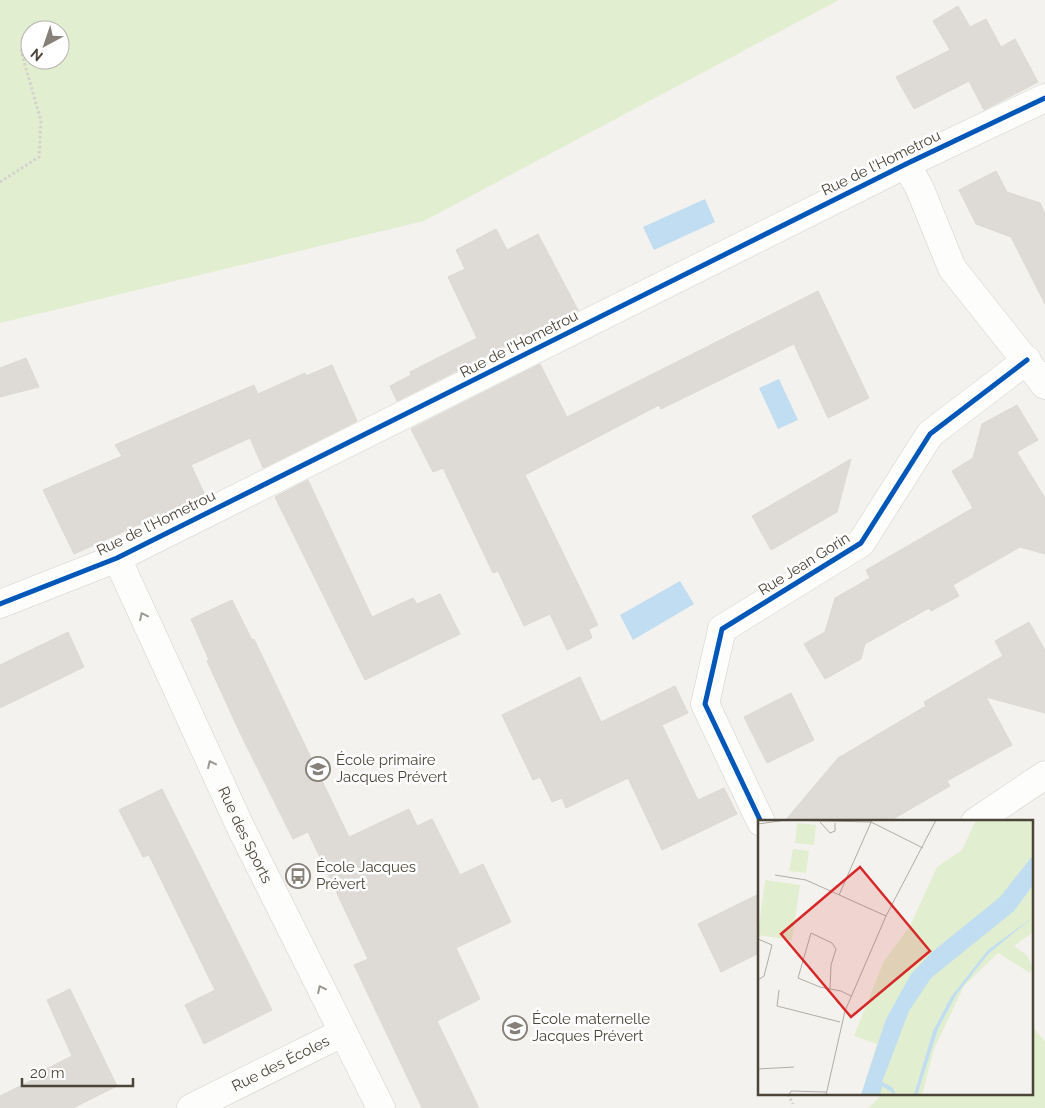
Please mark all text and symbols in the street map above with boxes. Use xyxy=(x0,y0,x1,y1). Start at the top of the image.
north arrow xyxy=(20,20,70,70)
text: N xyxy=(27,45,46,65)
street label: Rue de l'Hometrou xyxy=(819,126,944,200)
street label: Rue de l'Hometrou xyxy=(457,306,581,382)
street label: Rue de l'Hometrou xyxy=(94,486,219,560)
street label: Rue Jean Gorin xyxy=(755,529,853,599)
one-way arrow xyxy=(140,613,150,622)
place label: École primaire Jacques Prévert xyxy=(336,751,447,786)
school or university icon: École primaire Jacques Prévert xyxy=(305,756,331,782)
one-way arrow xyxy=(207,760,218,769)
street label: Rue des Sports xyxy=(214,784,276,886)
inset map xyxy=(758,820,1032,1096)
place label: École Jacques Prévert xyxy=(316,858,416,893)
bus stop icon: École Jacques Prévert xyxy=(285,863,311,889)
one-way arrow xyxy=(317,985,327,994)
place label: École maternelle Jacques Prévert xyxy=(532,1010,650,1045)
school or university icon: École maternelle Jacques Prévert xyxy=(502,1015,528,1041)
street label: Rue des Écoles xyxy=(229,1032,332,1095)
scale bar xyxy=(22,1056,134,1088)
text: 20 m xyxy=(30,1064,65,1082)

